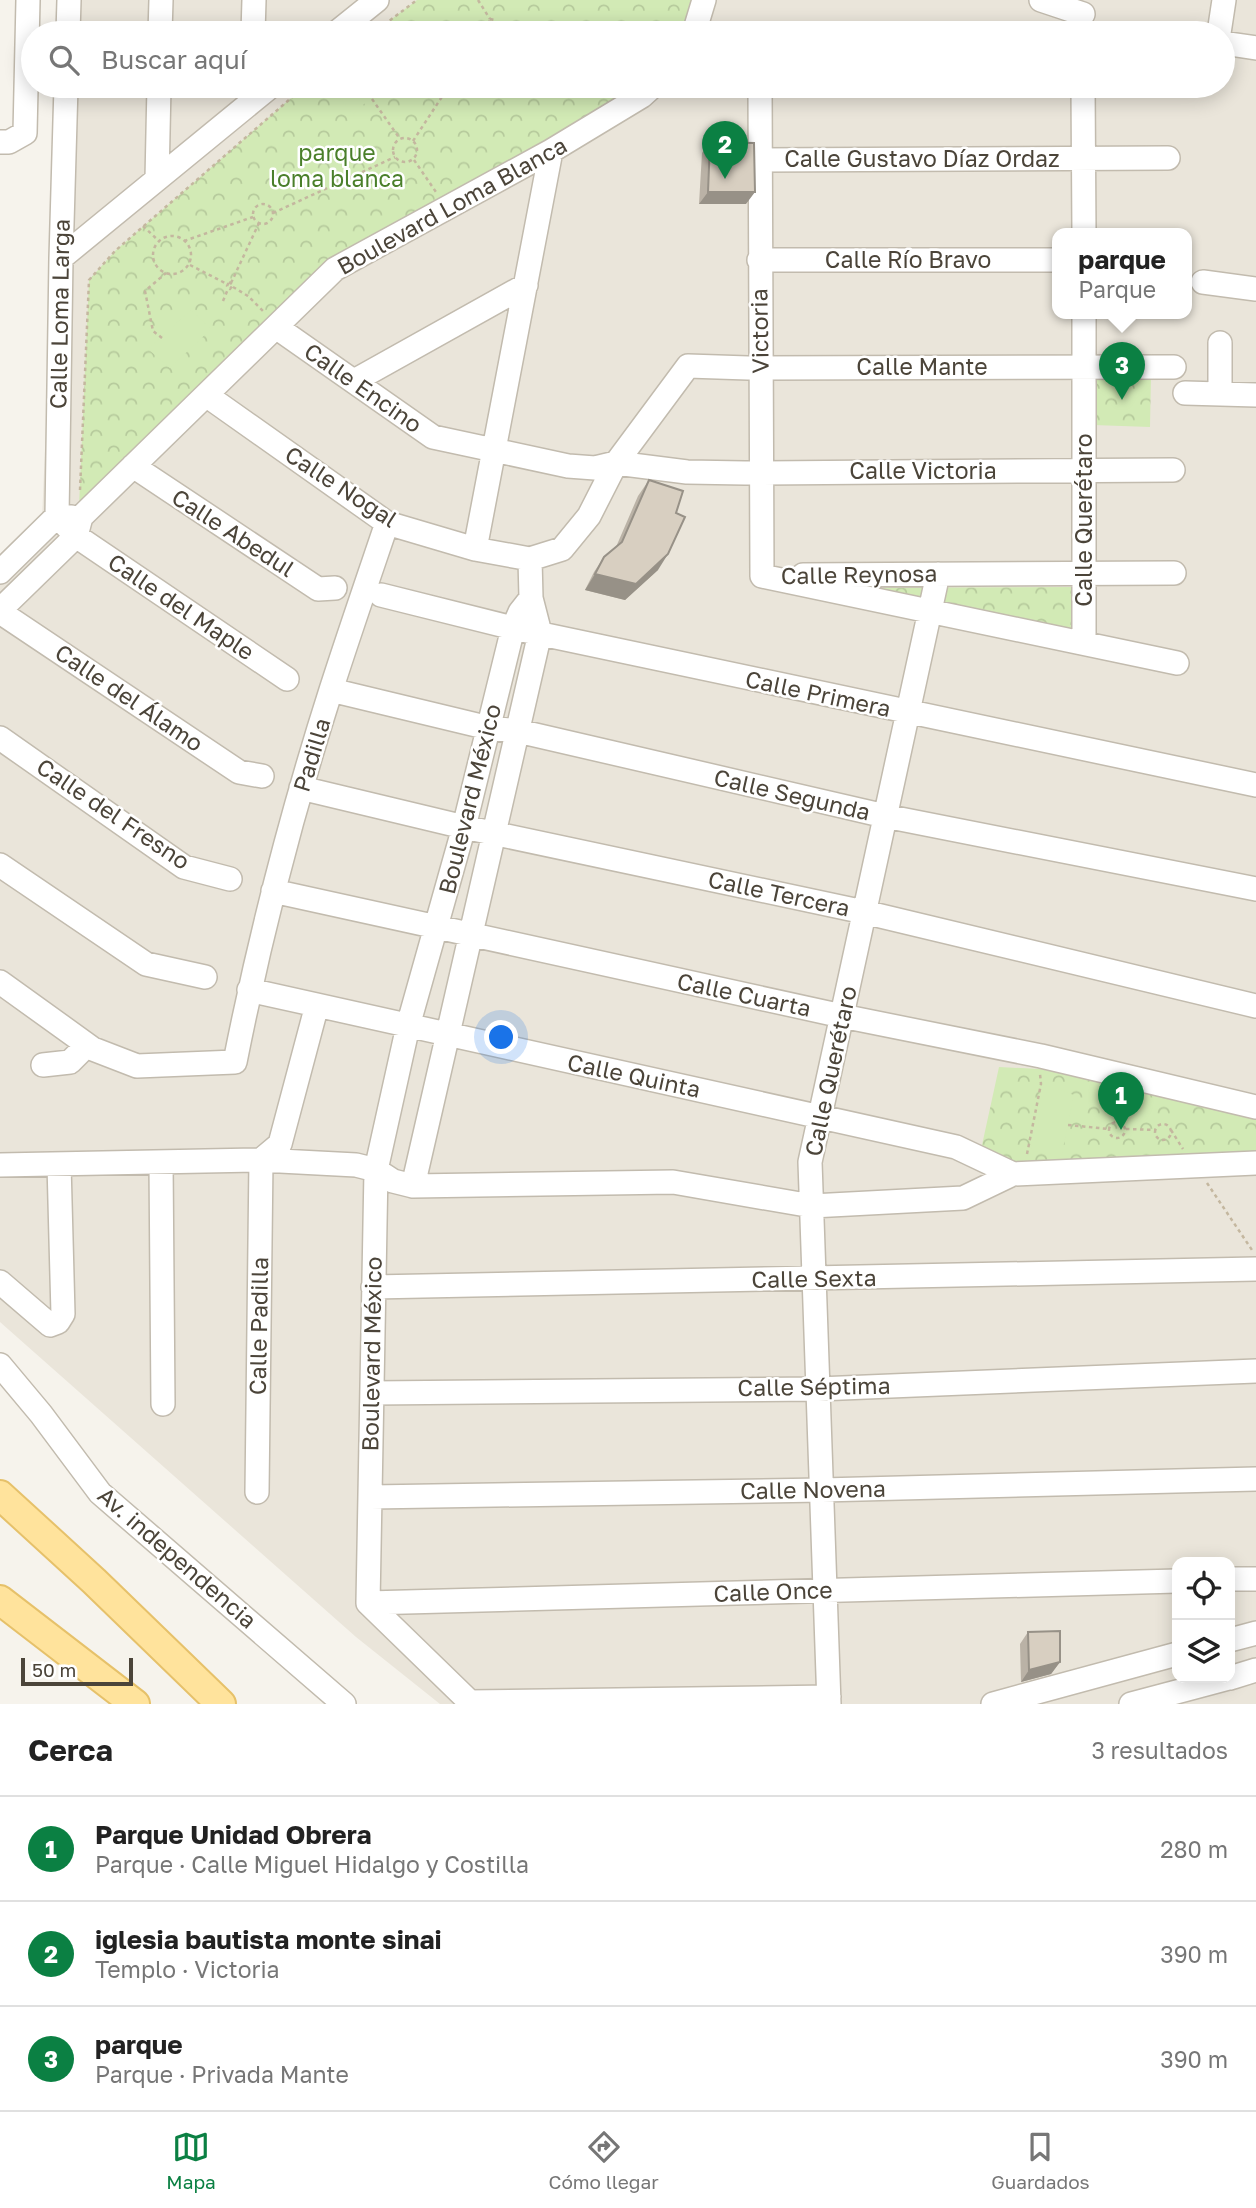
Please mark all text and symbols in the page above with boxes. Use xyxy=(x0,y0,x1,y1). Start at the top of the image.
search box xyxy=(21,21,1235,98)
icon: search xyxy=(45,41,83,79)
text: Buscar aquí xyxy=(101,44,247,75)
pin: 2 xyxy=(702,121,748,179)
street label: Boulevard Loma Blanca xyxy=(332,130,571,280)
park label: parque loma blanca xyxy=(270,138,404,192)
street label: Calle Gustavo Díaz Ordaz xyxy=(784,144,1060,172)
street label: Calle Loma Larga xyxy=(43,219,75,409)
popup xyxy=(1052,228,1192,319)
text: parque xyxy=(1078,244,1166,275)
street label: Calle Río Bravo xyxy=(825,245,991,273)
text: Parque xyxy=(1078,275,1156,303)
street label: Victoria xyxy=(744,288,774,374)
street label: Calle Encino xyxy=(299,336,428,438)
pin: 3 xyxy=(1099,342,1145,400)
street label: Calle Mante xyxy=(856,352,988,380)
street label: Calle Querétaro xyxy=(1069,433,1097,607)
street label: Calle Nogal xyxy=(280,440,403,533)
street label: Calle Victoria xyxy=(849,456,997,484)
street label: Calle Abedul xyxy=(167,482,300,582)
street label: Calle del Maple xyxy=(103,547,260,665)
street label: Calle Reynosa xyxy=(780,559,937,589)
street label: Calle del Álamo xyxy=(50,637,209,757)
street label: Calle Primera xyxy=(743,664,893,722)
street label: Boulevard México xyxy=(432,701,506,897)
street label: Padilla xyxy=(287,714,336,795)
street label: Calle del Fresno xyxy=(32,752,195,875)
street label: Calle Segunda xyxy=(711,762,873,826)
street label: Calle Tercera xyxy=(706,864,853,922)
street label: Calle Cuarta xyxy=(675,966,814,1022)
street label: Calle Querétaro xyxy=(798,983,862,1158)
your location xyxy=(484,1020,518,1054)
street label: Calle Quinta xyxy=(565,1047,703,1103)
pin: 1 xyxy=(1098,1072,1144,1130)
street label: Boulevard México xyxy=(355,1256,387,1452)
street label: Calle Padilla xyxy=(243,1257,273,1395)
street label: Calle Sexta xyxy=(751,1263,877,1293)
street label: Calle Séptima xyxy=(737,1371,891,1401)
street label: Calle Novena xyxy=(740,1474,886,1504)
street label: Av. independencia xyxy=(93,1481,263,1634)
map controls xyxy=(1172,1557,1235,1683)
button: locate xyxy=(1172,1557,1235,1620)
street label: Calle Once xyxy=(713,1575,833,1607)
button: layers xyxy=(1172,1620,1235,1683)
scale bar xyxy=(21,1655,133,1687)
text: 50 m xyxy=(32,1658,76,1681)
text: Cerca xyxy=(28,1732,113,1768)
text: 3 resultados xyxy=(1091,1736,1228,1764)
text: Parque Unidad Obrera xyxy=(95,1819,372,1850)
text: 1 xyxy=(45,1835,57,1863)
text: 280 m xyxy=(1160,1835,1228,1863)
text: Parque · Calle Miguel Hidalgo y Costilla xyxy=(95,1850,529,1878)
text: iglesia bautista monte sinai xyxy=(95,1924,442,1955)
text: 2 xyxy=(44,1940,58,1968)
text: 390 m xyxy=(1160,1940,1228,1968)
text: Templo · Victoria xyxy=(95,1955,280,1983)
text: parque xyxy=(95,2029,183,2060)
text: 3 xyxy=(44,2045,58,2073)
text: 390 m xyxy=(1160,2045,1228,2073)
text: Parque · Privada Mante xyxy=(95,2060,349,2088)
tab: Mapa xyxy=(166,2128,216,2193)
tab: Cómo llegar xyxy=(548,2128,659,2193)
tab: Guardados xyxy=(991,2128,1090,2193)

